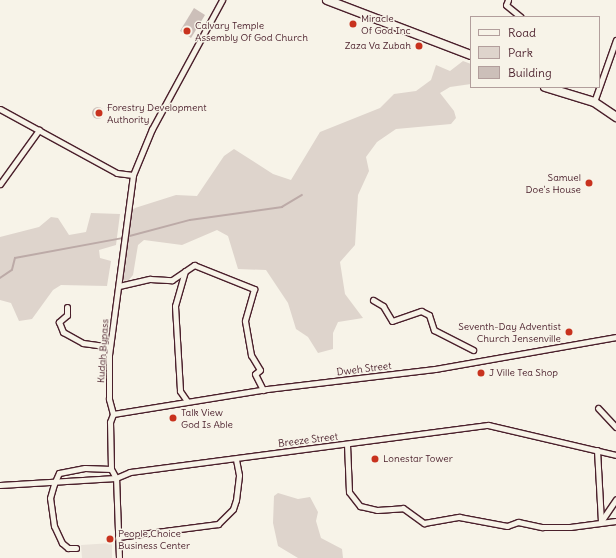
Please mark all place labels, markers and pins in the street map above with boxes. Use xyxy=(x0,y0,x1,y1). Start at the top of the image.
place label: Miracle Of God Inc xyxy=(361,12,411,36)
place label: Calvary Temple Assembly Of God Church xyxy=(195,19,308,42)
marker: Miracle Of God Inc xyxy=(348,19,358,29)
marker: Calvary Temple Assembly Of God Church xyxy=(182,26,192,36)
place label: Zaza Va Zubah xyxy=(345,40,411,52)
marker: Zaza Va Zubah xyxy=(414,41,424,51)
place label: Forestry Development Authority xyxy=(107,101,207,124)
marker: Forestry Development Authority xyxy=(94,108,104,118)
place label: Samuel Doe's House xyxy=(525,171,581,194)
marker: Samuel Doe's House xyxy=(584,178,594,188)
place label: Seventh-Day Adventist Church Jensenville xyxy=(458,320,561,344)
marker: Seventh-Day Adventist Church Jensenville xyxy=(564,327,574,337)
place label: J Ville Tea Shop xyxy=(489,367,558,379)
marker: J Ville Tea Shop xyxy=(476,368,486,378)
place label: Talk View God Is Able xyxy=(181,406,233,430)
marker: Talk View God Is Able xyxy=(168,413,178,423)
place label: Lonestar Tower xyxy=(383,453,453,465)
marker: Lonestar Tower xyxy=(370,454,380,464)
place label: People Choice Business Center xyxy=(118,527,190,550)
marker: People Choice Business Center xyxy=(105,534,115,544)

